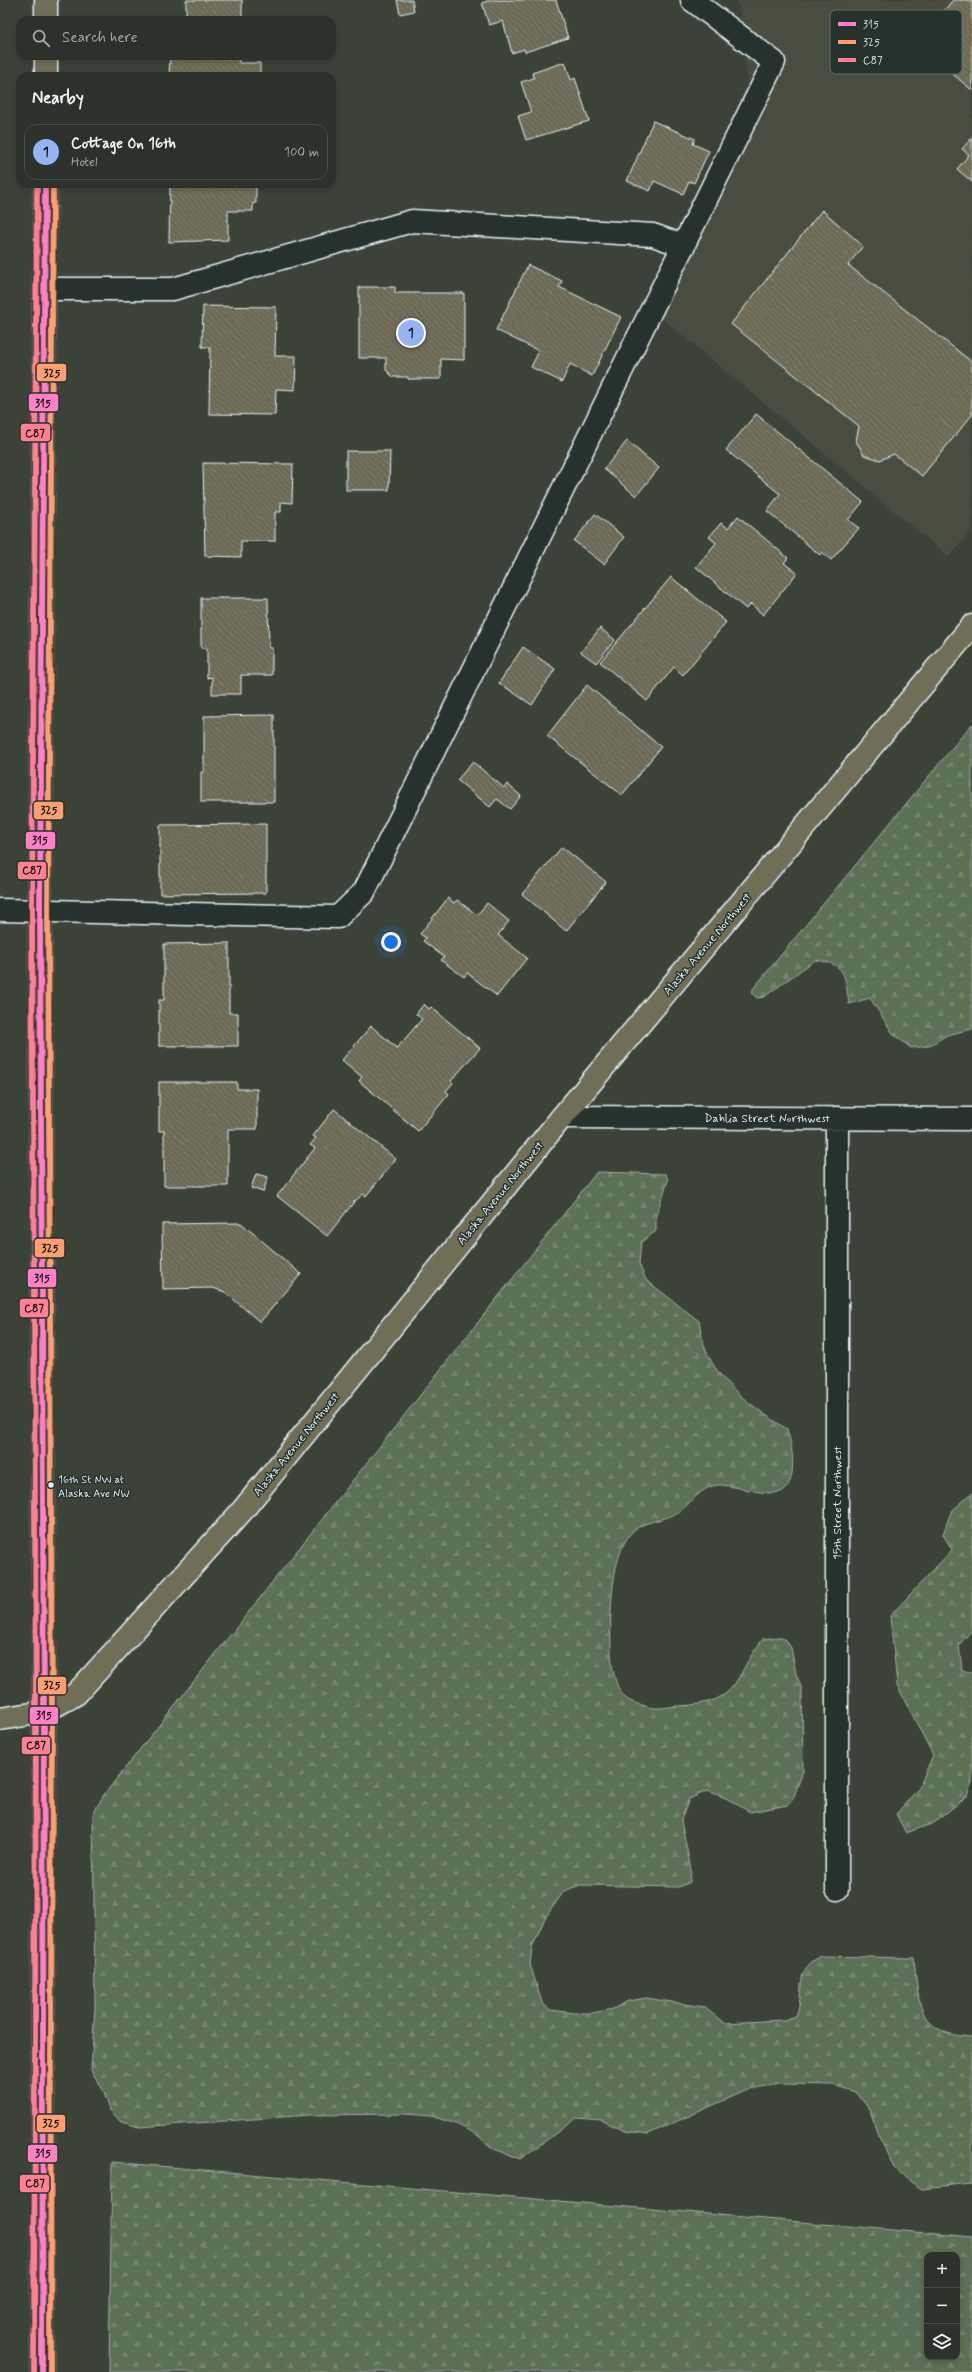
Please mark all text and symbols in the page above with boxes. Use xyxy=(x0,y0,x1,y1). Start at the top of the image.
legend xyxy=(830,10,962,74)
search box xyxy=(16,16,336,60)
text: 315 xyxy=(863,18,879,32)
icon: search xyxy=(30,27,52,49)
text: Search here xyxy=(62,28,138,48)
text: 325 xyxy=(863,36,880,50)
text: C87 xyxy=(863,54,883,68)
text: Nearby xyxy=(32,87,84,109)
text: Cottage On 16th xyxy=(71,134,176,154)
text: 1 xyxy=(43,144,49,161)
text: 100 m xyxy=(284,144,319,161)
text: Hotel xyxy=(71,154,97,171)
pin: 1 xyxy=(398,318,424,348)
line badge: 325 xyxy=(36,363,67,382)
text: 325 xyxy=(44,367,60,381)
line badge: 315 xyxy=(28,393,59,412)
text: 315 xyxy=(35,397,51,411)
line badge: C87 xyxy=(20,423,51,442)
text: C87 xyxy=(25,427,45,441)
line badge: 325 xyxy=(33,801,64,820)
text: 325 xyxy=(41,804,57,818)
line badge: 315 xyxy=(25,831,56,850)
text: 315 xyxy=(32,834,48,848)
line badge: C87 xyxy=(17,861,47,880)
text: C87 xyxy=(22,864,42,878)
street label: Alaska Avenue Northwest xyxy=(660,889,756,999)
your location xyxy=(381,932,401,952)
street label: Dahlia Street Northwest xyxy=(704,1111,830,1127)
street label: Alaska Avenue Northwest xyxy=(454,1138,548,1249)
line badge: 325 xyxy=(34,1238,65,1258)
text: 325 xyxy=(42,1242,58,1256)
line badge: 315 xyxy=(27,1268,57,1288)
text: 315 xyxy=(34,1272,50,1286)
line badge: C87 xyxy=(19,1298,49,1318)
text: C87 xyxy=(24,1302,44,1316)
street label: Alaska Avenue Northwest xyxy=(250,1389,344,1500)
street label: 15th Street Northwest xyxy=(830,1446,846,1560)
place label: 16th St NW at Alaska Ave NW xyxy=(58,1473,130,1501)
marker: 16th St NW at Alaska Ave NW xyxy=(46,1480,56,1490)
line badge: 325 xyxy=(37,1676,67,1695)
text: 325 xyxy=(44,1679,60,1693)
line badge: 315 xyxy=(29,1706,59,1725)
text: 315 xyxy=(36,1709,52,1723)
line badge: C87 xyxy=(21,1736,51,1755)
text: C87 xyxy=(26,1739,46,1753)
line badge: 325 xyxy=(36,2114,66,2133)
text: 325 xyxy=(43,2117,59,2131)
line badge: 315 xyxy=(27,2144,58,2163)
text: 315 xyxy=(35,2147,51,2161)
line badge: C87 xyxy=(19,2174,50,2193)
text: C87 xyxy=(25,2177,45,2191)
map controls xyxy=(924,2252,960,2360)
button: + xyxy=(924,2252,960,2288)
button: − xyxy=(924,2288,960,2324)
button: layers xyxy=(924,2324,960,2360)

